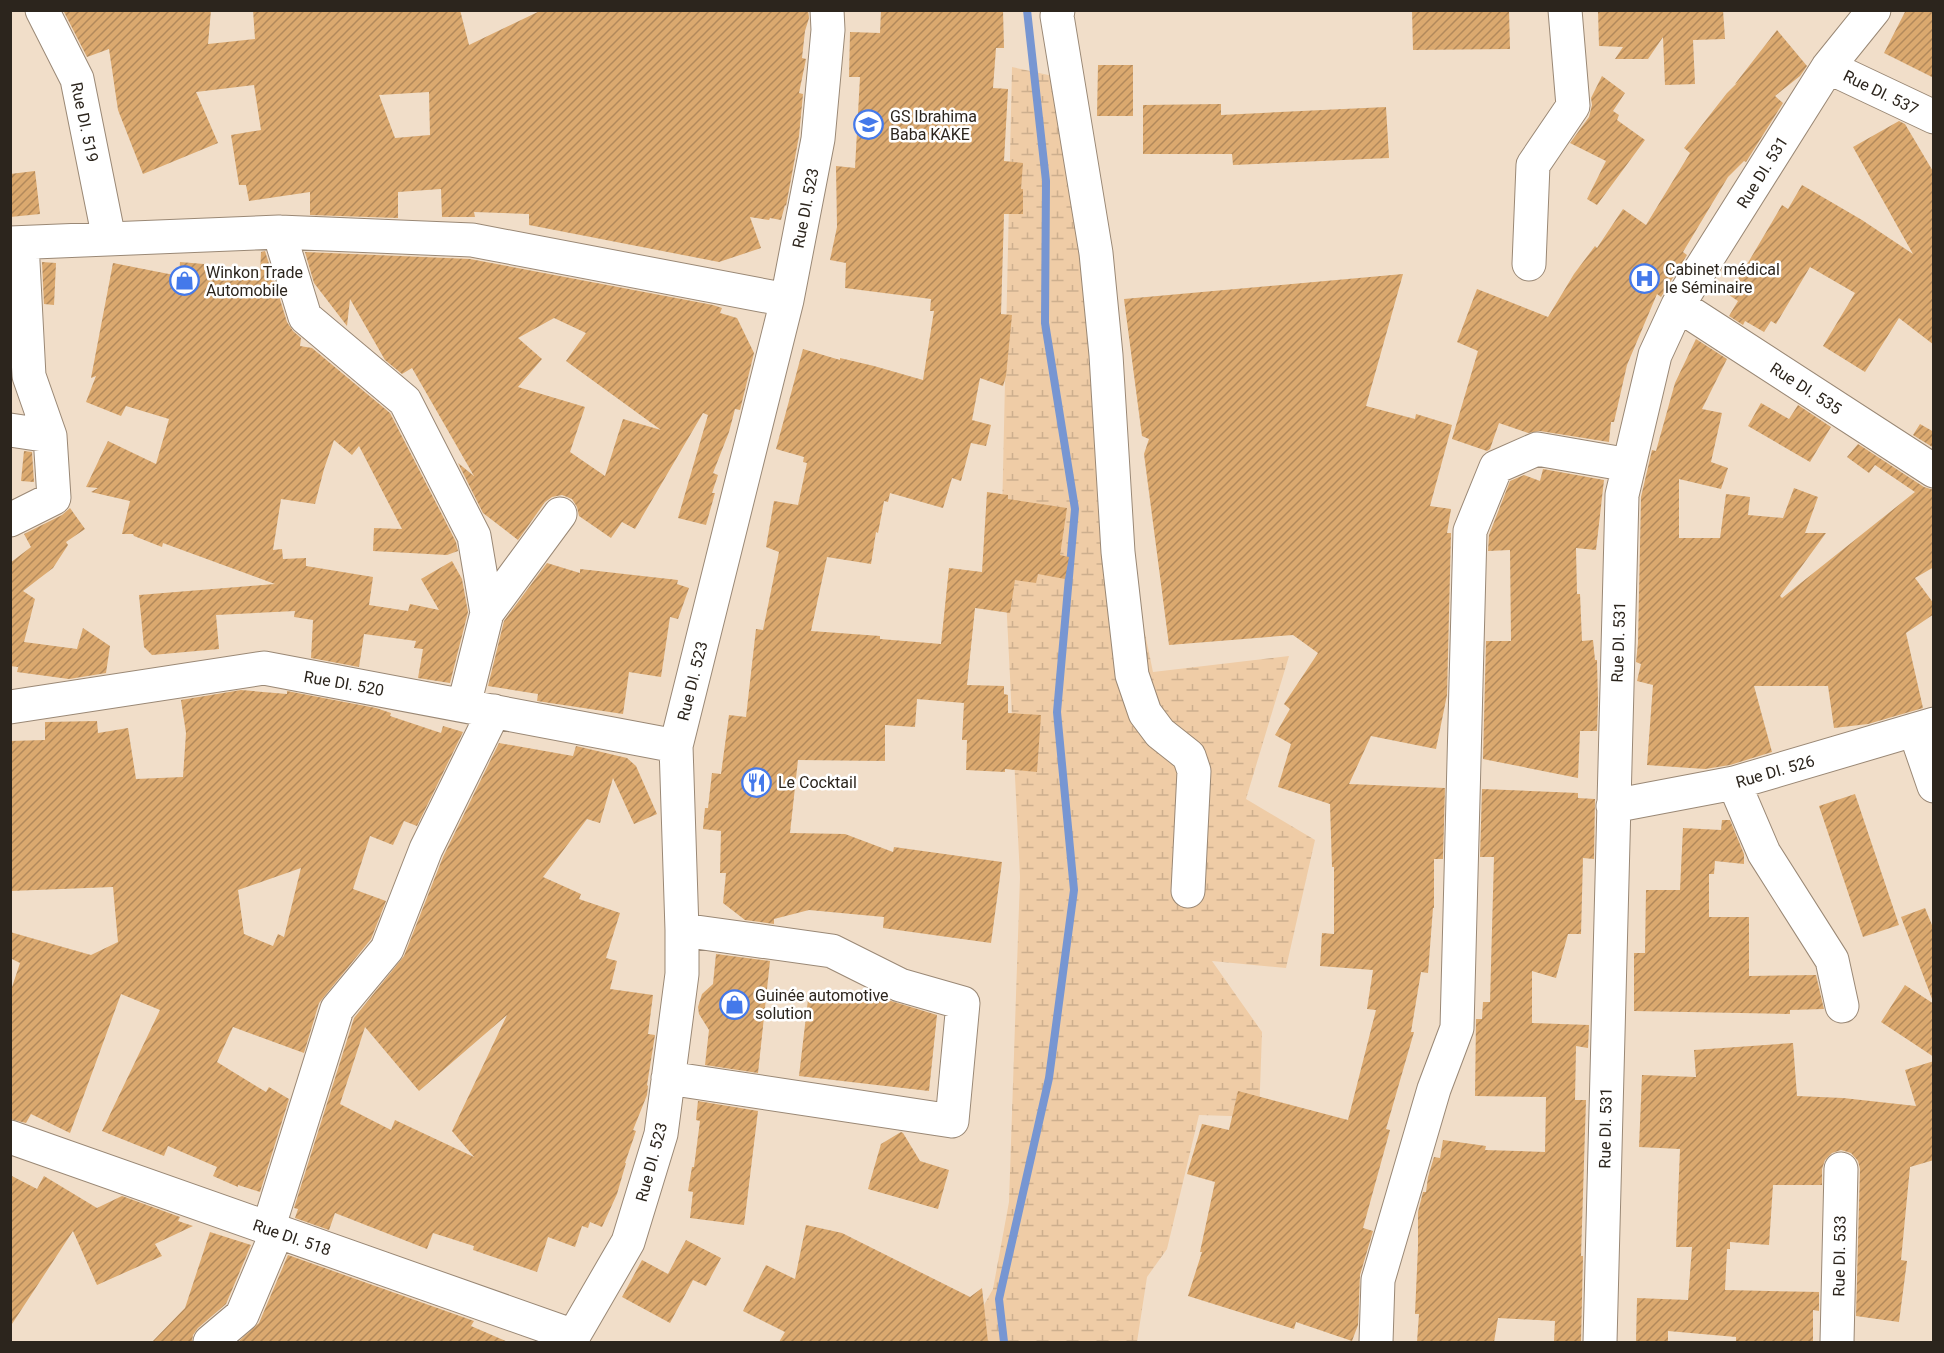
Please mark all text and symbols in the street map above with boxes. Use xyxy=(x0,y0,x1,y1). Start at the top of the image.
street label: Rue DI. 537 xyxy=(1840,66,1921,119)
street label: Rue DI. 519 xyxy=(67,80,102,164)
place label: GS Ibrahima Baba KAKE xyxy=(890,107,977,144)
school or university icon: GS Ibrahima Baba KAKE xyxy=(853,109,885,141)
street label: Rue DI. 531 xyxy=(1733,133,1792,212)
street label: Rue DI. 523 xyxy=(788,166,823,250)
place label: Cabinet médical le Séminaire xyxy=(1665,260,1780,297)
hospital icon: Cabinet médical le Séminaire xyxy=(1628,262,1660,294)
place label: Winkon Trade Automobile xyxy=(206,263,303,300)
shop icon: Winkon Trade Automobile xyxy=(169,265,201,297)
street label: Rue DI. 535 xyxy=(1767,358,1845,418)
street label: Rue DI. 531 xyxy=(1608,601,1629,683)
street label: Rue DI. 523 xyxy=(673,639,712,723)
street label: Rue DI. 520 xyxy=(302,667,386,700)
street label: Rue DI. 526 xyxy=(1734,751,1817,792)
restaurant icon: Le Cocktail xyxy=(741,766,773,798)
place label: Le Cocktail xyxy=(778,773,857,792)
place label: Guinée automotive solution xyxy=(755,986,889,1023)
shop icon: Guinée automotive solution xyxy=(718,988,750,1020)
street label: Rue DI. 531 xyxy=(1595,1087,1616,1169)
street label: Rue DI. 523 xyxy=(632,1120,671,1204)
street label: Rue DI. 518 xyxy=(250,1215,333,1260)
street label: Rue DI. 533 xyxy=(1829,1215,1850,1297)

